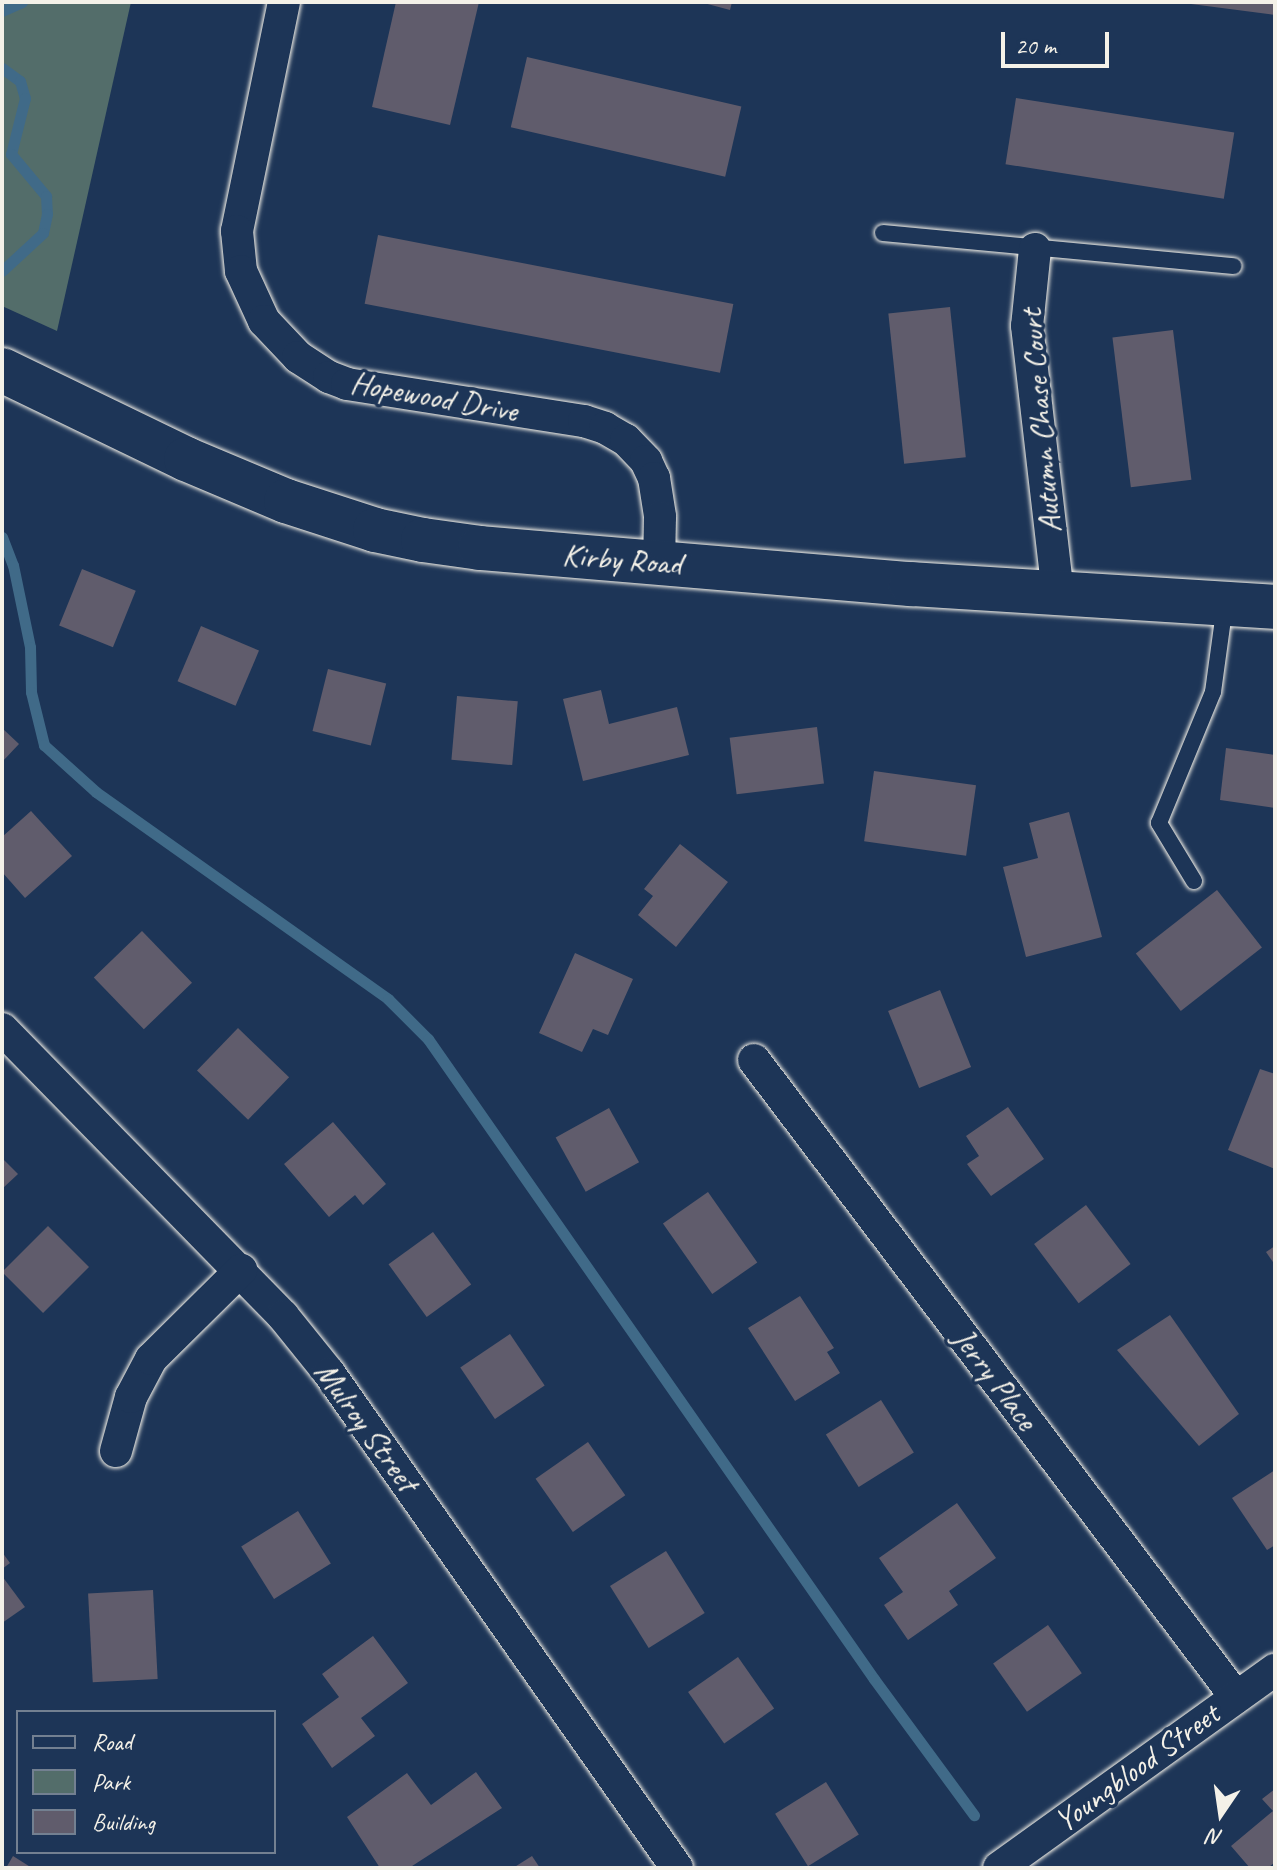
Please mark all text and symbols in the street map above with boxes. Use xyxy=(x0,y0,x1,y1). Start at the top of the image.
scale bar xyxy=(1005,16,1113,66)
text: 20 m xyxy=(1015,31,1056,61)
street label: Autumn Chase Court xyxy=(1012,307,1070,535)
street label: Hopewood Drive xyxy=(348,363,520,431)
street label: Kirby Road xyxy=(561,536,683,584)
street label: Jerry Place xyxy=(944,1320,1046,1438)
street label: Mulroy Street xyxy=(306,1354,426,1500)
street label: Youngblood Street xyxy=(1047,1695,1227,1841)
legend xyxy=(16,1710,276,1854)
text: Road xyxy=(92,1727,132,1757)
text: Park xyxy=(92,1767,130,1797)
north arrow xyxy=(1181,1774,1261,1854)
text: Building xyxy=(92,1807,155,1837)
text: N xyxy=(1206,1822,1225,1853)

